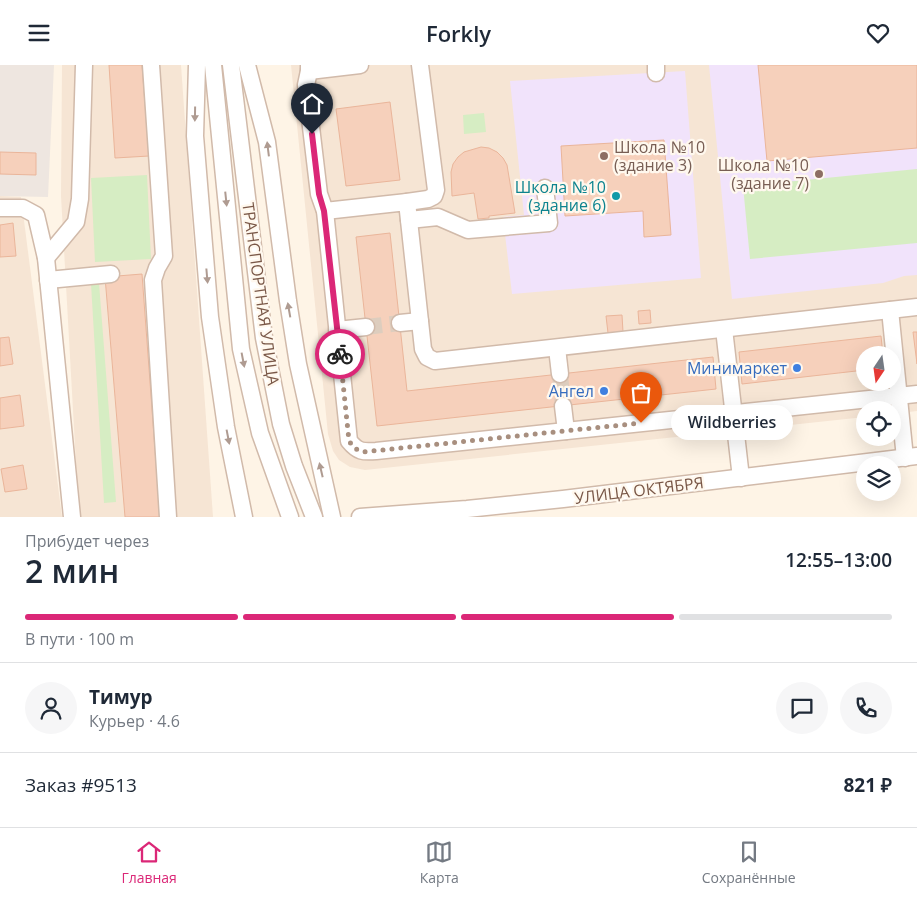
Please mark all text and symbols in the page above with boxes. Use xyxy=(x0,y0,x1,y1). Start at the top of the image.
text: Forkly xyxy=(426,18,491,48)
icon: menu xyxy=(25,19,53,47)
icon: heart xyxy=(864,19,892,47)
pin xyxy=(291,83,333,134)
icon: home xyxy=(298,90,326,118)
one-way arrow xyxy=(191,106,199,122)
place label: Школа №10 (здание 3) xyxy=(614,136,705,176)
one-way arrow xyxy=(264,141,272,157)
marker: Школа №10 (здание 3) xyxy=(598,150,610,162)
place label: Школа №10 (здание 7) xyxy=(718,154,809,194)
marker: Школа №10 (здание 7) xyxy=(813,168,825,180)
place label: Школа №10 (здание 6) xyxy=(515,176,606,216)
marker: Школа №10 (здание 6) xyxy=(610,190,622,202)
one-way arrow xyxy=(222,191,230,207)
street label: ТРАНСПОРТНАЯ УЛИЦА xyxy=(237,201,285,388)
one-way arrow xyxy=(203,268,211,284)
one-way arrow xyxy=(285,302,293,318)
courier xyxy=(315,329,365,379)
icon: bike xyxy=(326,340,354,368)
north arrow xyxy=(856,346,901,391)
map controls xyxy=(856,346,901,501)
one-way arrow xyxy=(239,353,247,368)
place label: Минимаркет xyxy=(687,357,787,379)
marker: Минимаркет xyxy=(791,362,803,374)
pin xyxy=(620,372,662,423)
icon: bag xyxy=(627,379,655,407)
place label: Ангел xyxy=(549,380,594,402)
marker: Ангел xyxy=(598,385,610,397)
button: locate xyxy=(856,401,901,446)
callout: Wildberries xyxy=(671,405,794,441)
text: Wildberries xyxy=(688,411,776,433)
one-way arrow xyxy=(224,429,232,444)
button: layers xyxy=(856,456,901,501)
one-way arrow xyxy=(317,462,325,477)
street label: УЛИЦА ОКТЯБРЯ xyxy=(573,471,705,509)
text: Прибудет через xyxy=(25,530,149,552)
text: 12:55–13:00 xyxy=(785,547,892,573)
text: 2 мин xyxy=(25,549,119,592)
text: В пути · 100 m xyxy=(25,628,134,650)
button: person xyxy=(25,682,77,734)
button: chat xyxy=(776,682,828,734)
button: phone xyxy=(840,682,892,734)
text: Тимур xyxy=(89,684,153,710)
text: Курьер · 4.6 xyxy=(89,710,180,732)
text: Заказ #9513 xyxy=(25,772,137,798)
text: 821 ₽ xyxy=(843,772,892,798)
tab: Главная xyxy=(121,838,177,887)
tab: Карта xyxy=(420,838,459,887)
tab: Сохранённые xyxy=(702,838,796,887)

